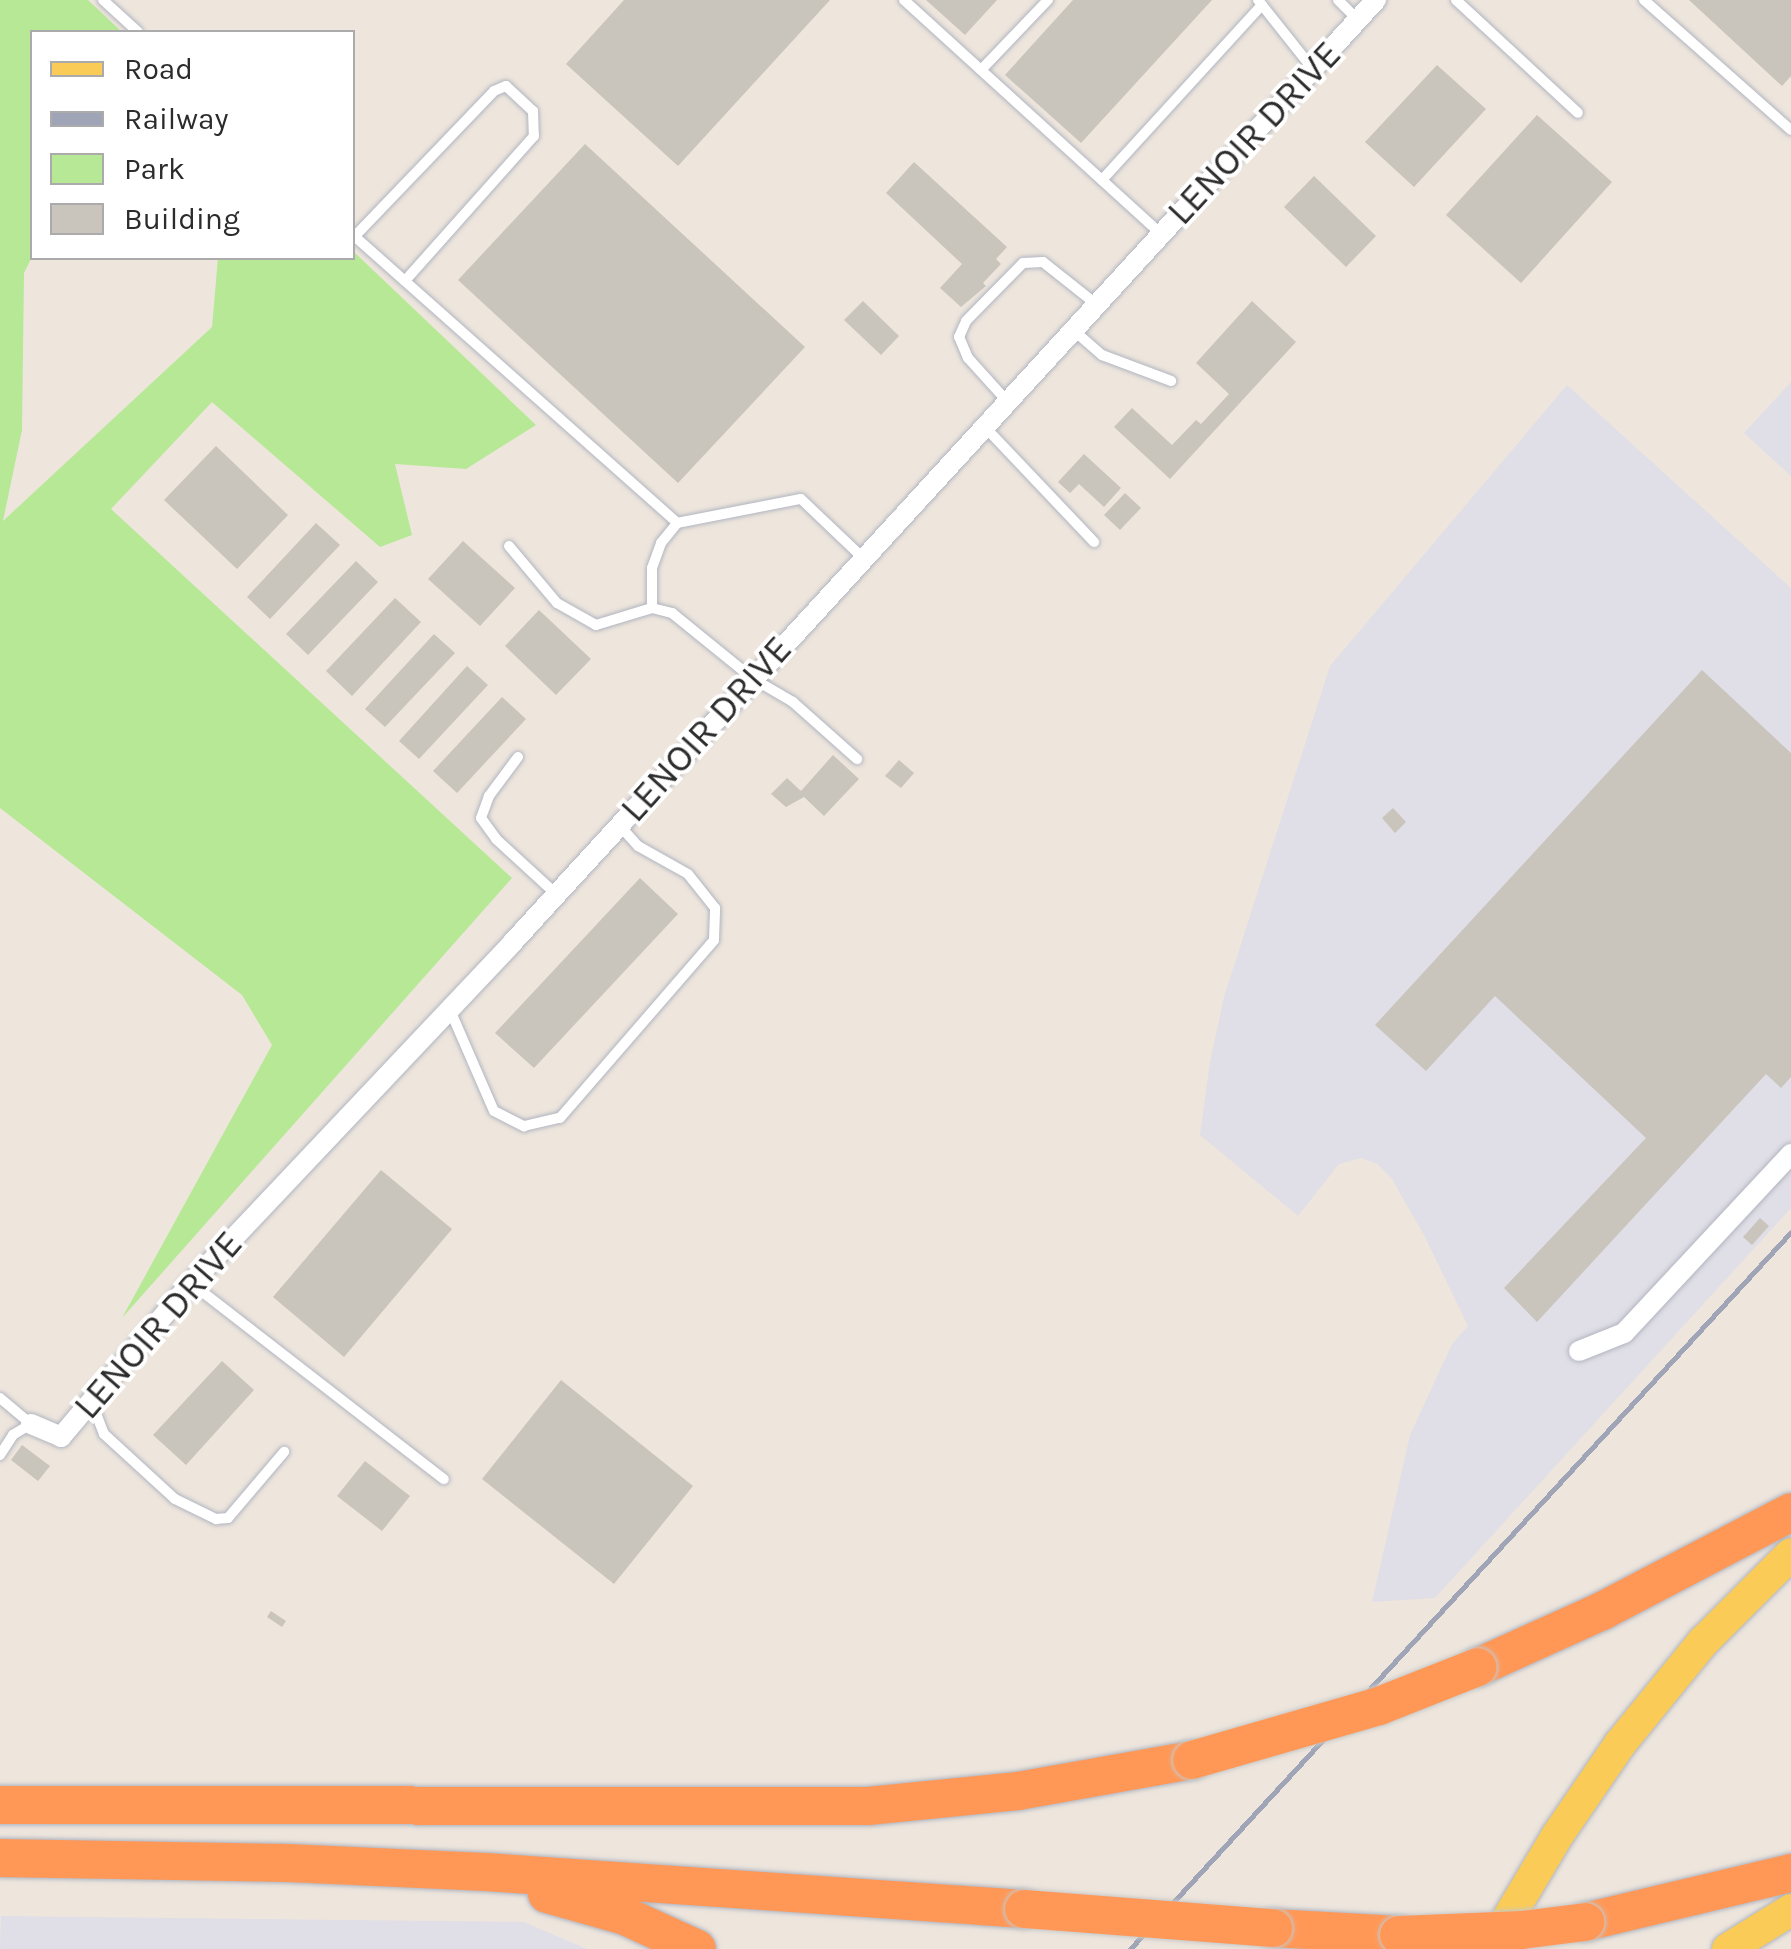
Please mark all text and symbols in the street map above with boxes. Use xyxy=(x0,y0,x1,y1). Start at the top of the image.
legend xyxy=(30,30,355,260)
street label: LENOIR DRIVE xyxy=(1157,32,1351,234)
text: Road xyxy=(124,51,193,87)
text: Railway xyxy=(124,101,228,137)
text: Park xyxy=(124,151,185,187)
text: Building xyxy=(124,201,240,237)
street label: LENOIR DRIVE xyxy=(611,627,801,831)
street label: LENOIR DRIVE xyxy=(64,1222,252,1428)

